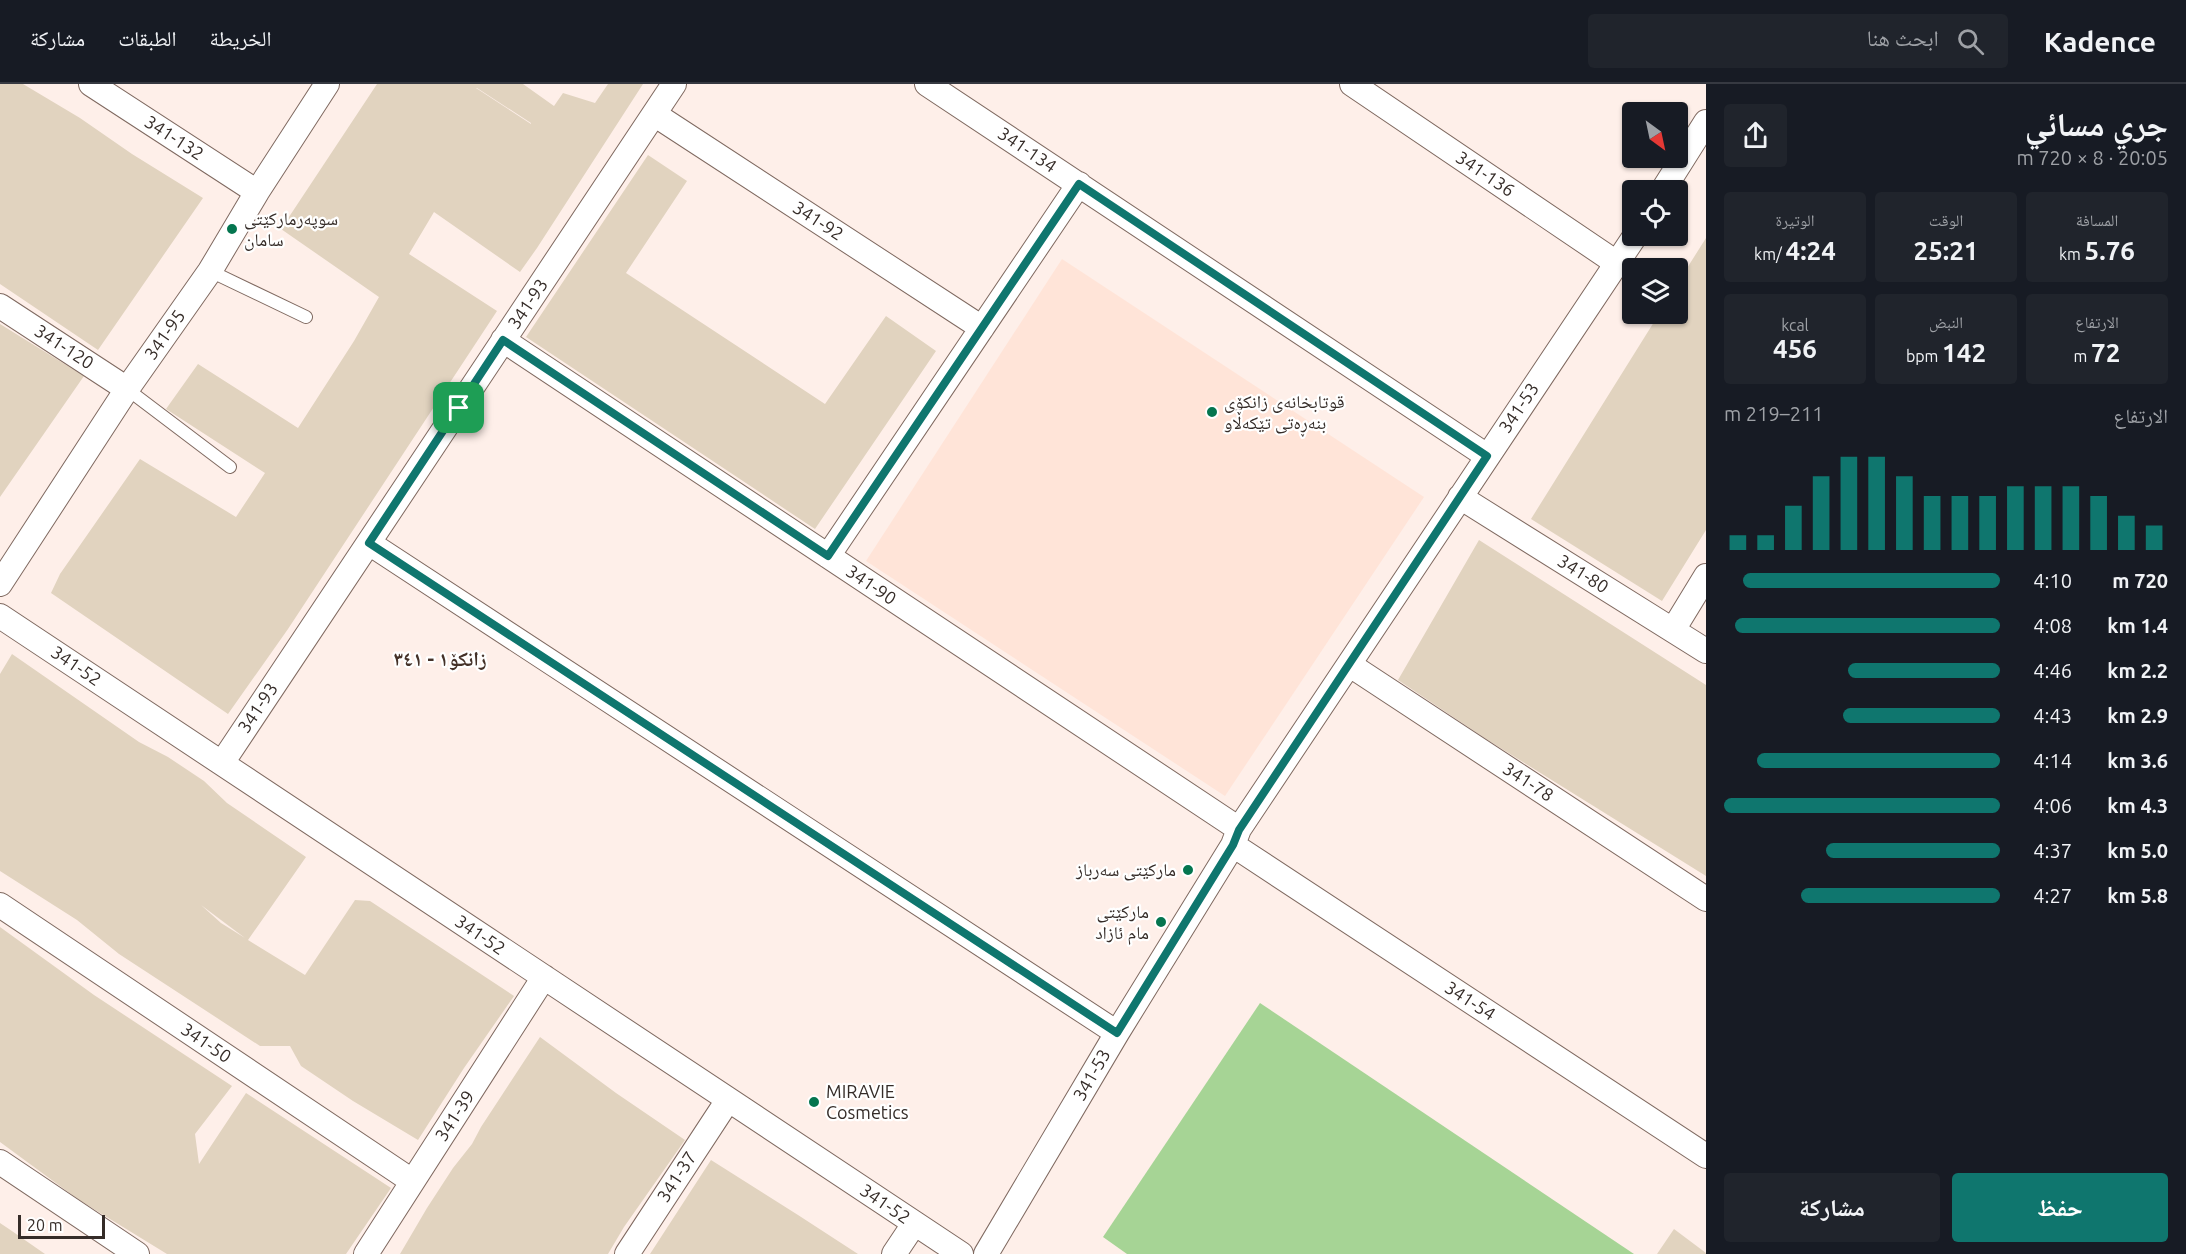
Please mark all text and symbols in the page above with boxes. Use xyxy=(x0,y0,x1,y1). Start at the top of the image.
search box xyxy=(1588,14,2008,68)
text: ابحث هنا xyxy=(1867,25,1939,50)
icon: search xyxy=(1954,25,1987,58)
text: مشاركة xyxy=(30,26,85,50)
text: الطبقات xyxy=(118,26,177,50)
text: الخريطة xyxy=(210,26,271,50)
text: Kadence xyxy=(2044,26,2156,57)
north arrow xyxy=(1622,102,1688,168)
map controls xyxy=(1622,102,1688,324)
button: share xyxy=(1724,104,1787,167)
text: جري مسائي xyxy=(2025,105,2168,142)
street label: 341-132 xyxy=(141,111,208,164)
street label: 341-134 xyxy=(995,122,1061,176)
street label: 341-136 xyxy=(1453,146,1519,200)
text: 20:05 · 8 × 720 m xyxy=(2016,146,2168,169)
button: locate xyxy=(1622,180,1688,246)
street label: 341-92 xyxy=(790,197,847,244)
place label: سوپەرمارکێتی سامان xyxy=(244,208,338,251)
text: الوتيرة xyxy=(1776,211,1814,229)
text: الوقت xyxy=(1929,211,1963,229)
text: المسافة xyxy=(2076,211,2118,229)
marker: سوپەرمارکێتی سامان xyxy=(225,222,239,236)
text: 4:24 xyxy=(1786,236,1836,265)
text: 25:21 xyxy=(1913,236,1979,265)
text: 5.76 xyxy=(2085,236,2135,265)
text: /km xyxy=(1754,245,1786,263)
text: km xyxy=(2059,245,2085,263)
button: layers xyxy=(1622,258,1688,324)
street label: 341-93 xyxy=(503,275,551,332)
street label: 341-95 xyxy=(140,306,188,363)
text: النبض xyxy=(1929,313,1963,331)
text: الارتفاع xyxy=(2075,313,2119,331)
text: kcal xyxy=(1781,316,1809,334)
street label: 341-120 xyxy=(31,320,98,373)
text: 456 xyxy=(1773,334,1817,363)
text: 142 xyxy=(1942,338,1986,367)
text: 72 xyxy=(2091,338,2120,367)
text: bpm xyxy=(1906,347,1942,365)
text: m xyxy=(2074,347,2091,365)
street label: 341-53 xyxy=(1494,379,1542,436)
pin xyxy=(433,382,484,433)
icon: arrive xyxy=(442,391,475,424)
place label: قوتابخانه‌ی زانکۆی بنەڕەتی تێکەڵاو xyxy=(1224,391,1345,437)
text: 211–219 m xyxy=(1724,402,1823,425)
text: الارتفاع xyxy=(2113,404,2168,427)
marker: قوتابخانه‌ی زانکۆی بنەڕەتی تێکەڵاو xyxy=(1205,405,1219,419)
street label: 341-80 xyxy=(1554,550,1613,596)
street label: 341-90 xyxy=(843,560,900,608)
text: 4:10 xyxy=(2033,569,2072,592)
text: 720 m xyxy=(2112,569,2168,592)
text: 4:08 xyxy=(2033,614,2072,637)
text: 1.4 km xyxy=(2107,614,2168,637)
street label: 341-52 xyxy=(48,641,105,689)
district label: زانکۆ١ - ٣٤١ xyxy=(394,647,486,671)
text: 4:46 xyxy=(2033,659,2072,682)
text: 2.2 km xyxy=(2107,659,2168,682)
street label: 341-93 xyxy=(233,679,281,736)
text: 4:43 xyxy=(2033,704,2072,727)
text: 2.9 km xyxy=(2107,704,2168,727)
text: 4:14 xyxy=(2033,749,2072,772)
text: 3.6 km xyxy=(2107,749,2168,772)
street label: 341-78 xyxy=(1500,758,1557,805)
text: 4:06 xyxy=(2033,794,2072,817)
text: 4.3 km xyxy=(2107,794,2168,817)
text: 4:37 xyxy=(2033,839,2072,862)
text: 5.0 km xyxy=(2107,839,2168,862)
place label: مارکێتی سەرباز xyxy=(1075,859,1176,881)
marker: مارکێتی سەرباز xyxy=(1181,863,1195,877)
text: 4:27 xyxy=(2033,884,2072,907)
text: 5.8 km xyxy=(2107,884,2168,907)
place label: مارکێتی مام ئازاد xyxy=(1095,901,1149,945)
street label: 341-52 xyxy=(452,910,509,958)
marker: مارکێتی مام ئازاد xyxy=(1154,915,1168,929)
street label: 341-54 xyxy=(1442,977,1499,1024)
street label: 341-50 xyxy=(178,1018,235,1066)
street label: 341-53 xyxy=(1068,1045,1114,1104)
place label: MIRAVIE Cosmetics xyxy=(826,1081,909,1122)
street label: 341-39 xyxy=(431,1087,478,1144)
marker: MIRAVIE Cosmetics xyxy=(807,1095,821,1109)
street label: 341-37 xyxy=(653,1148,700,1205)
button: مشاركة xyxy=(1724,1173,1940,1242)
button: حفظ xyxy=(1952,1173,2168,1242)
street label: 341-52 xyxy=(857,1179,914,1227)
scale bar xyxy=(18,1212,105,1240)
text: 20 m xyxy=(27,1216,63,1234)

